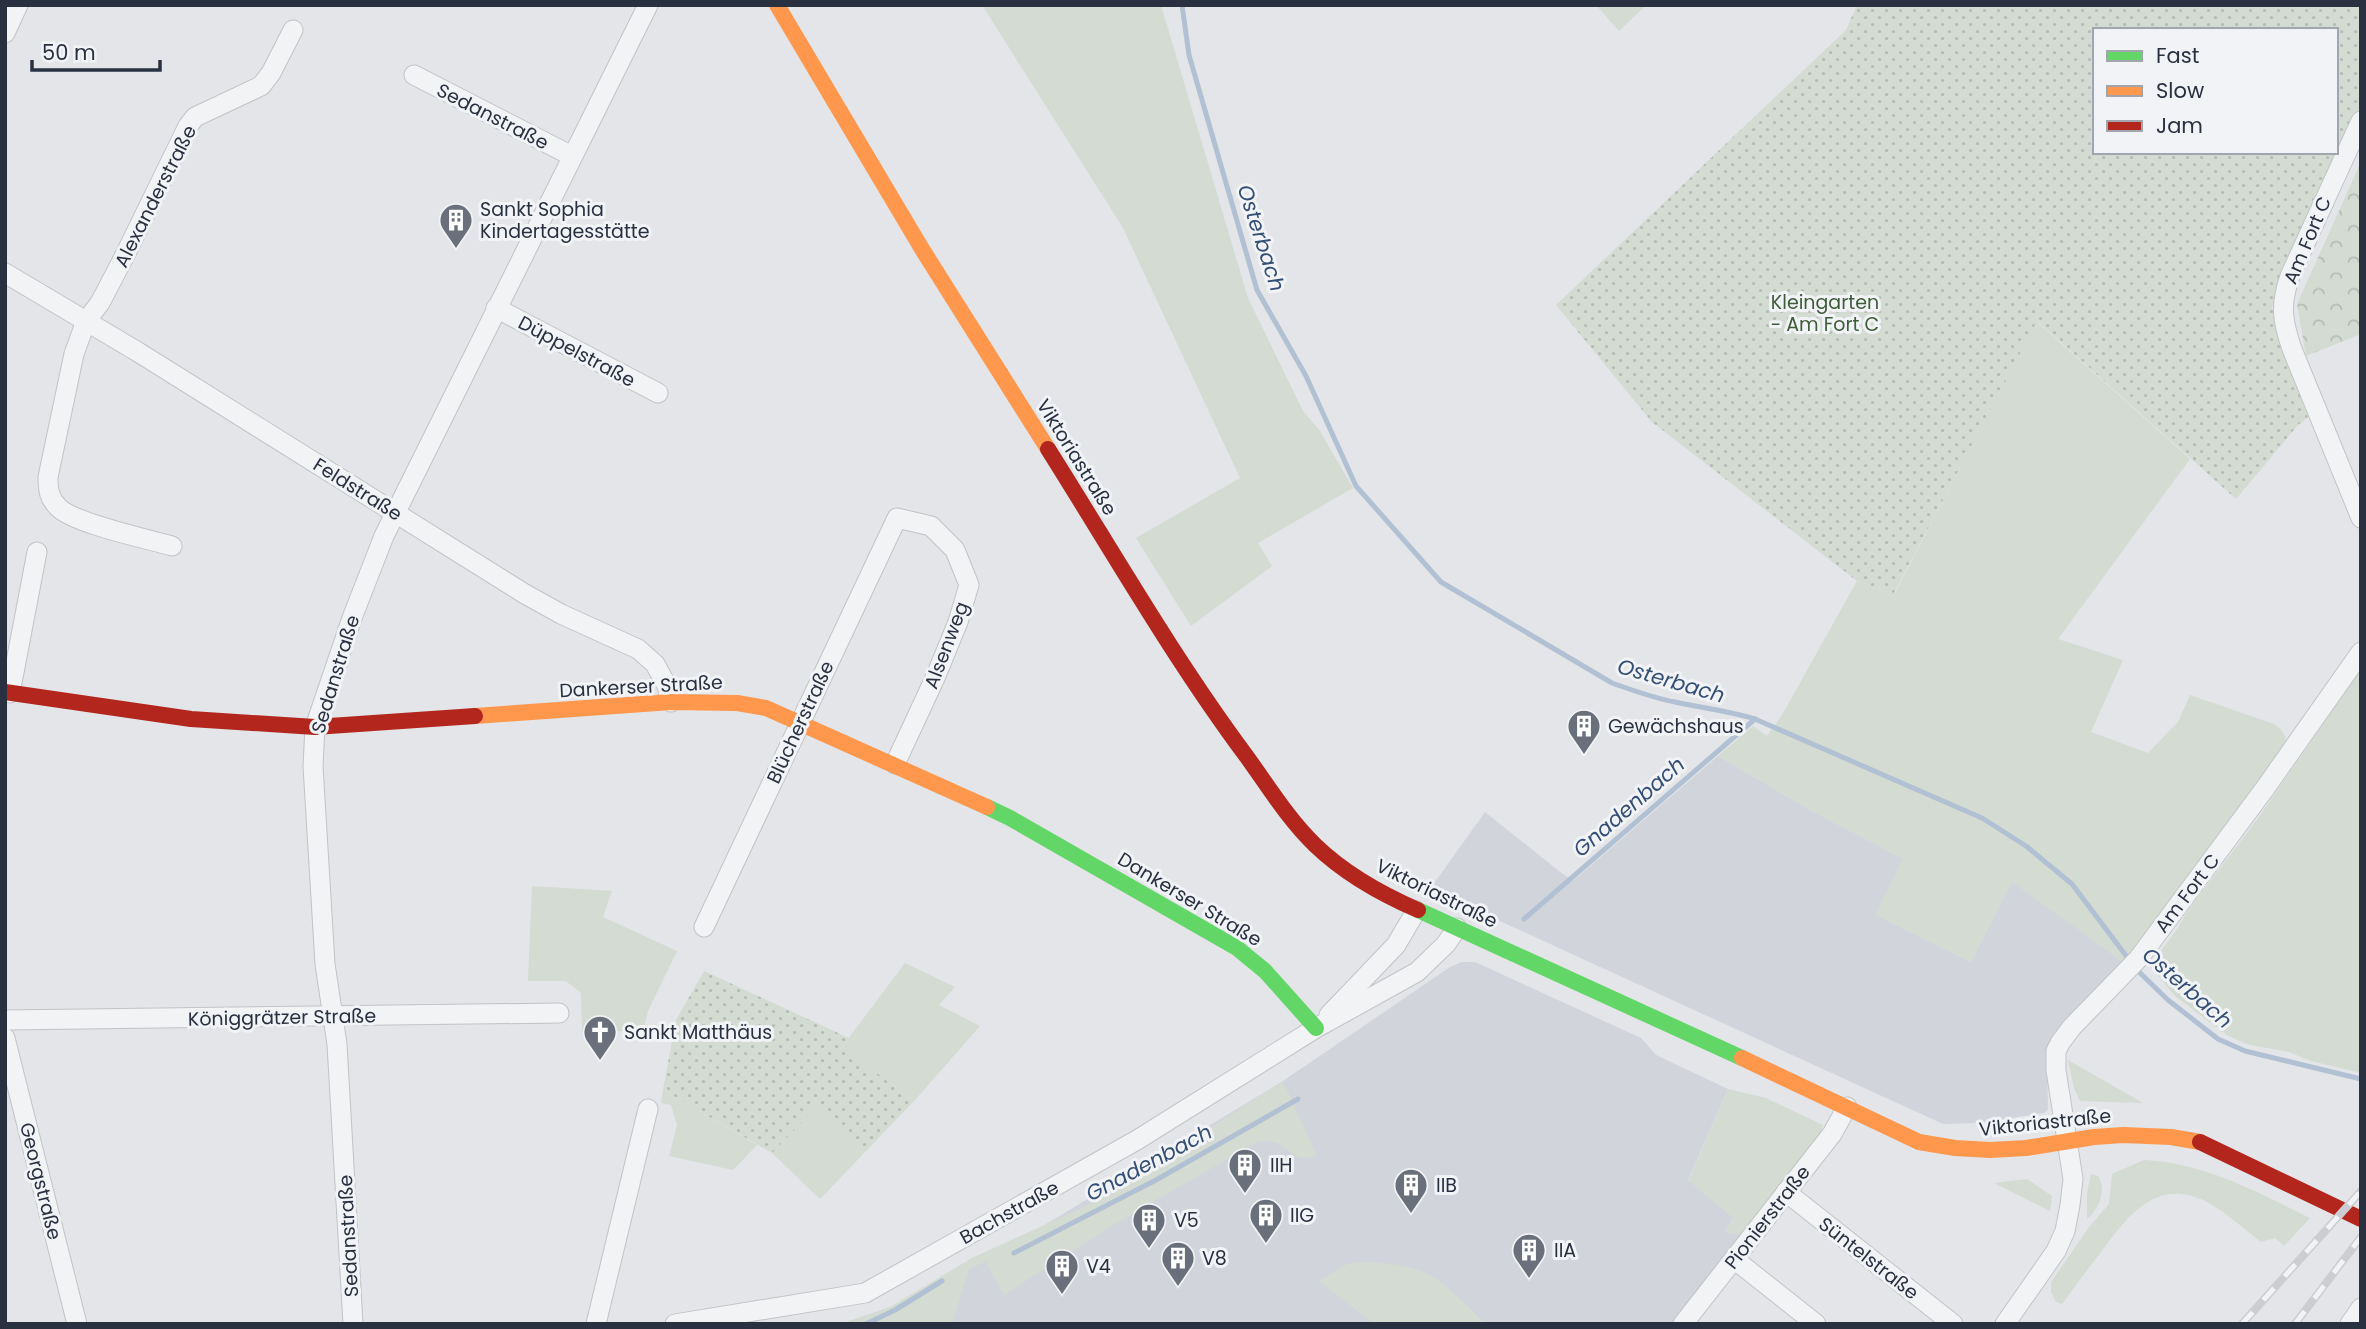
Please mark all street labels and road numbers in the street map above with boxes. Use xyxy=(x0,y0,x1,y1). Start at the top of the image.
street label: Sedanstraße xyxy=(432,77,553,156)
street label: Alexanderstraße xyxy=(108,120,203,272)
street label: Am Fort C xyxy=(2277,192,2338,288)
street label: Düppelstraße xyxy=(513,309,640,394)
street label: Viktoriastraße xyxy=(1030,394,1123,521)
street label: Feldstraße xyxy=(308,451,407,527)
street label: Alsenweg xyxy=(917,598,975,693)
street label: Sedanstraße xyxy=(305,612,366,737)
street label: Blücherstraße xyxy=(760,656,841,788)
street label: Dankerser Straße xyxy=(559,669,723,704)
street label: Dankerser Straße xyxy=(1113,846,1267,953)
street label: Am Fort C xyxy=(2149,848,2226,939)
street label: Viktoriastraße xyxy=(1371,852,1502,935)
street label: Königgrätzer Straße xyxy=(188,1002,376,1033)
street label: Viktoriastraße xyxy=(1978,1102,2112,1143)
street label: Georgstraße xyxy=(13,1120,68,1243)
street label: Pionierstraße xyxy=(1718,1160,1817,1275)
street label: Sedanstraße xyxy=(332,1174,365,1298)
street label: Bachstraße xyxy=(955,1174,1064,1251)
street label: Süntelstraße xyxy=(1813,1211,1924,1306)

